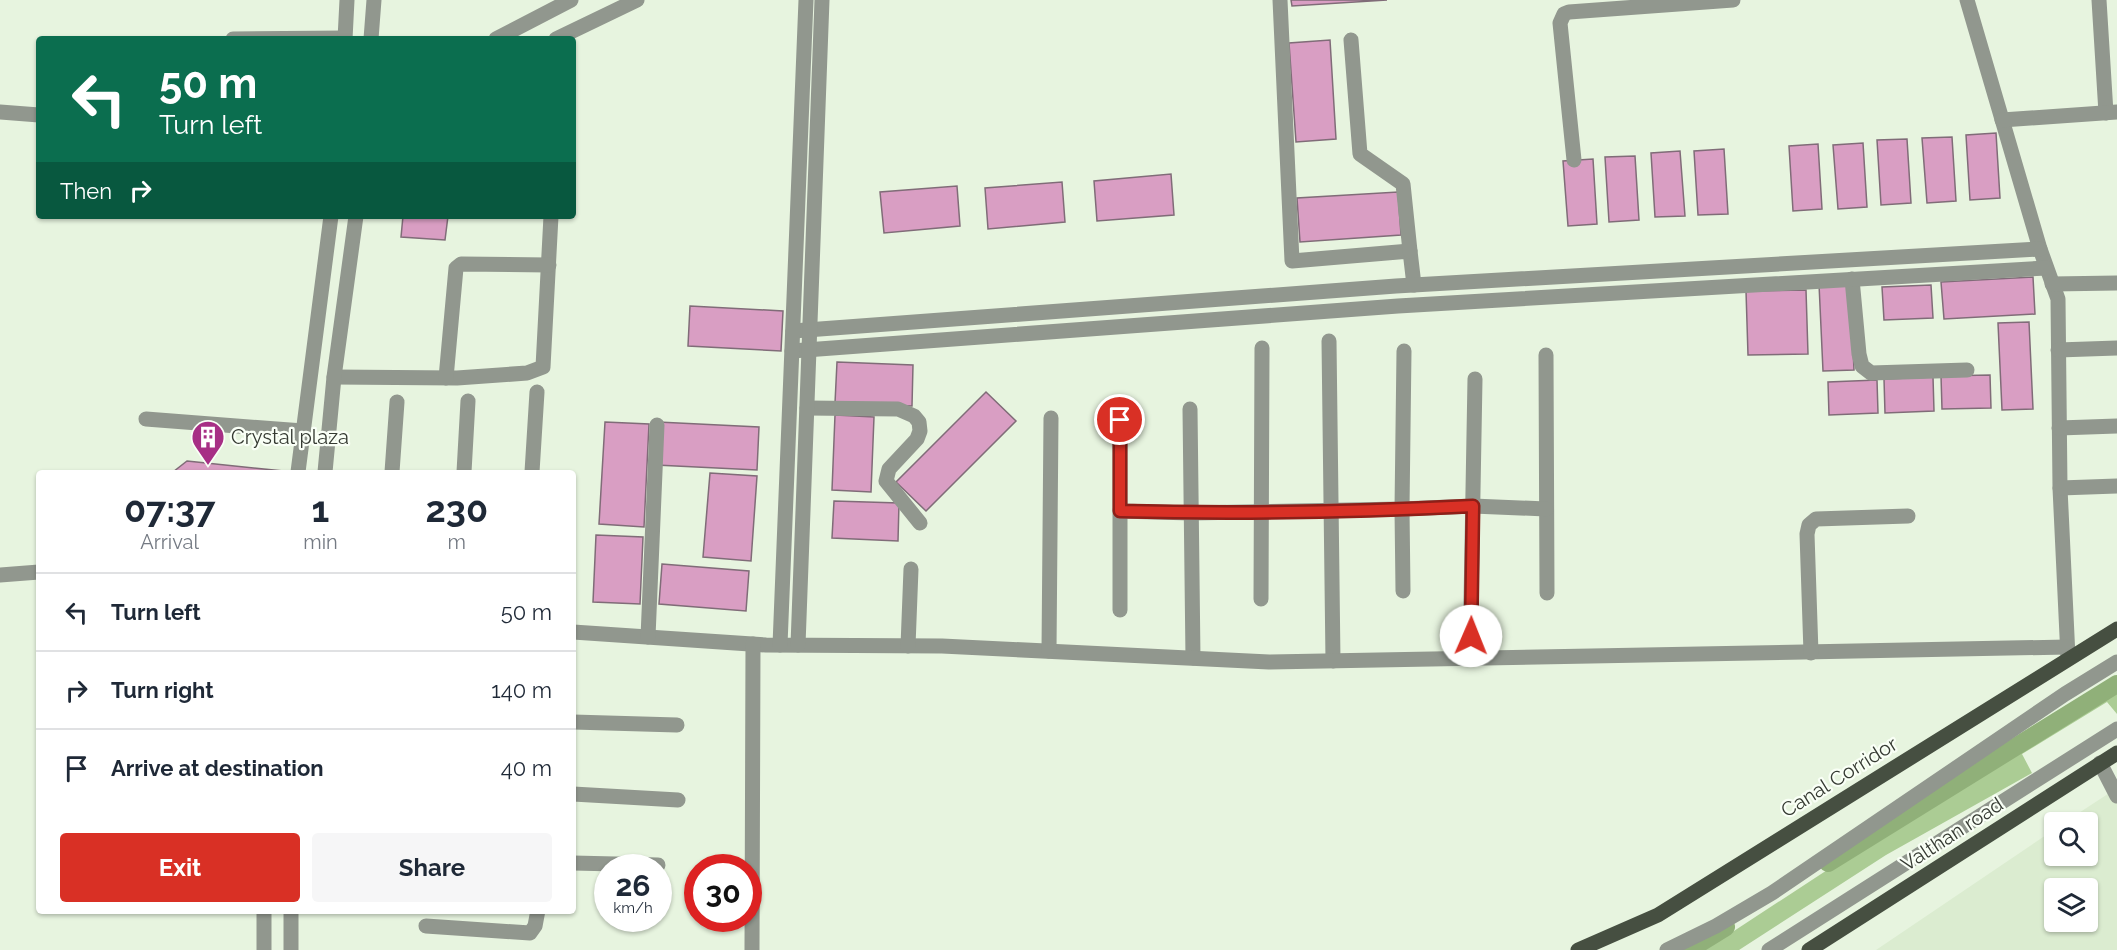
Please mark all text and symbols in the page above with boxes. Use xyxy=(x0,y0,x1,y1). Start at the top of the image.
text: 50 m xyxy=(159,59,257,108)
icon: left xyxy=(60,60,138,138)
text: Turn left xyxy=(159,109,262,140)
icon: right xyxy=(124,174,157,207)
text: Then xyxy=(60,178,112,204)
pin xyxy=(1094,394,1145,445)
icon: arrive xyxy=(1103,403,1136,436)
building icon: Crystal plaza xyxy=(190,419,226,466)
place label: Crystal plaza xyxy=(231,425,349,449)
text: 07:37 xyxy=(124,488,215,530)
text: 1 xyxy=(312,488,329,530)
text: 230 xyxy=(426,488,488,530)
text: Arrival xyxy=(140,530,199,554)
text: min xyxy=(303,530,338,554)
text: m xyxy=(448,530,466,554)
icon: left xyxy=(60,596,93,629)
text: Turn left xyxy=(111,599,201,625)
text: 50 m xyxy=(501,599,552,625)
position arrow xyxy=(1439,604,1503,668)
icon: right xyxy=(60,674,93,707)
text: Turn right xyxy=(111,677,214,703)
text: 140 m xyxy=(491,677,552,703)
street label: Canal Corridor xyxy=(1776,732,1902,822)
icon: arrive xyxy=(60,752,93,785)
text: Arrive at destination xyxy=(111,755,324,781)
text: 40 m xyxy=(501,755,552,781)
street label: Valthan road xyxy=(1896,792,2008,876)
map controls xyxy=(2044,812,2098,932)
button: search xyxy=(2044,812,2098,866)
button: Exit xyxy=(60,833,300,902)
button: Share xyxy=(312,833,552,902)
speed limit sign: 30 xyxy=(684,854,762,932)
text: 26 xyxy=(615,868,651,903)
button: layers xyxy=(2044,878,2098,932)
text: km/h xyxy=(613,899,653,917)

